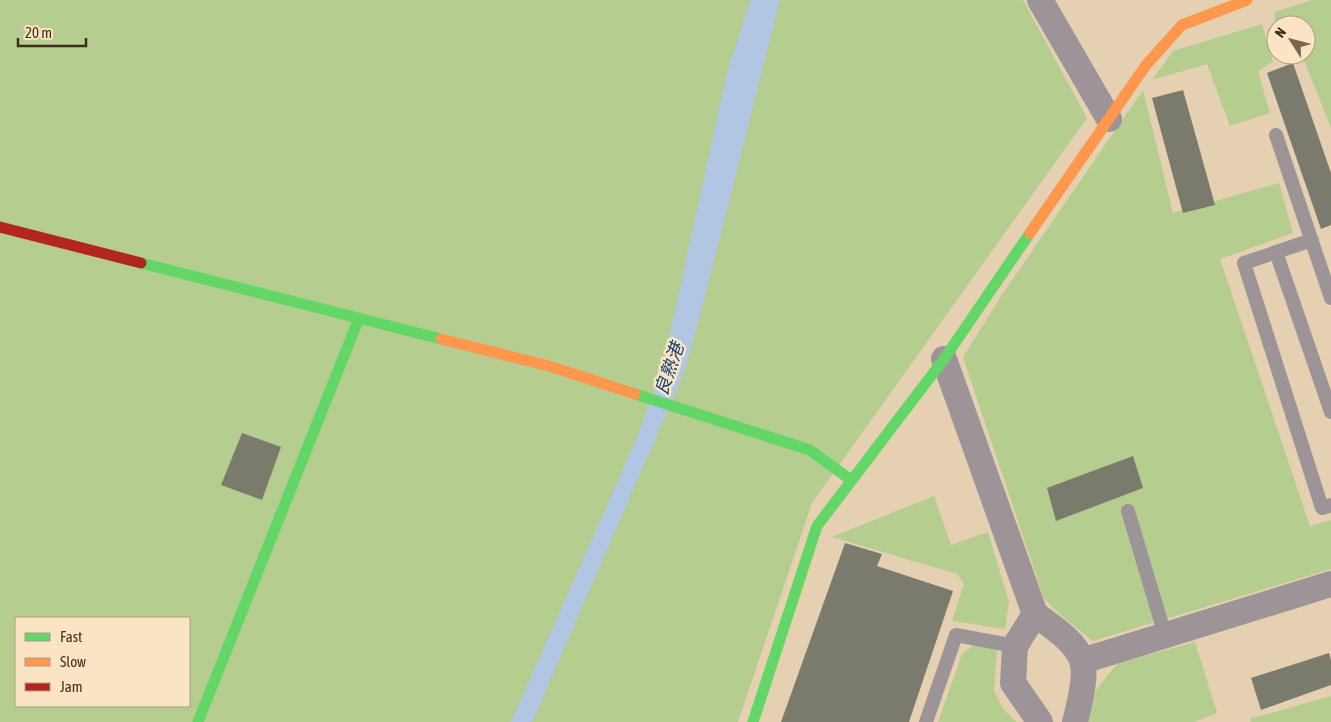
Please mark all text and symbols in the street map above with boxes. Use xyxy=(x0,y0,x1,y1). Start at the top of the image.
scale bar xyxy=(18,15,85,47)
north arrow xyxy=(1266,15,1316,65)
text: 20 m xyxy=(25,24,52,41)
text: N xyxy=(1272,24,1289,40)
water label: 良熟港 xyxy=(650,337,689,398)
legend xyxy=(15,617,190,707)
text: Fast xyxy=(60,628,82,645)
text: Slow xyxy=(60,653,86,670)
text: Jam xyxy=(60,678,83,695)

